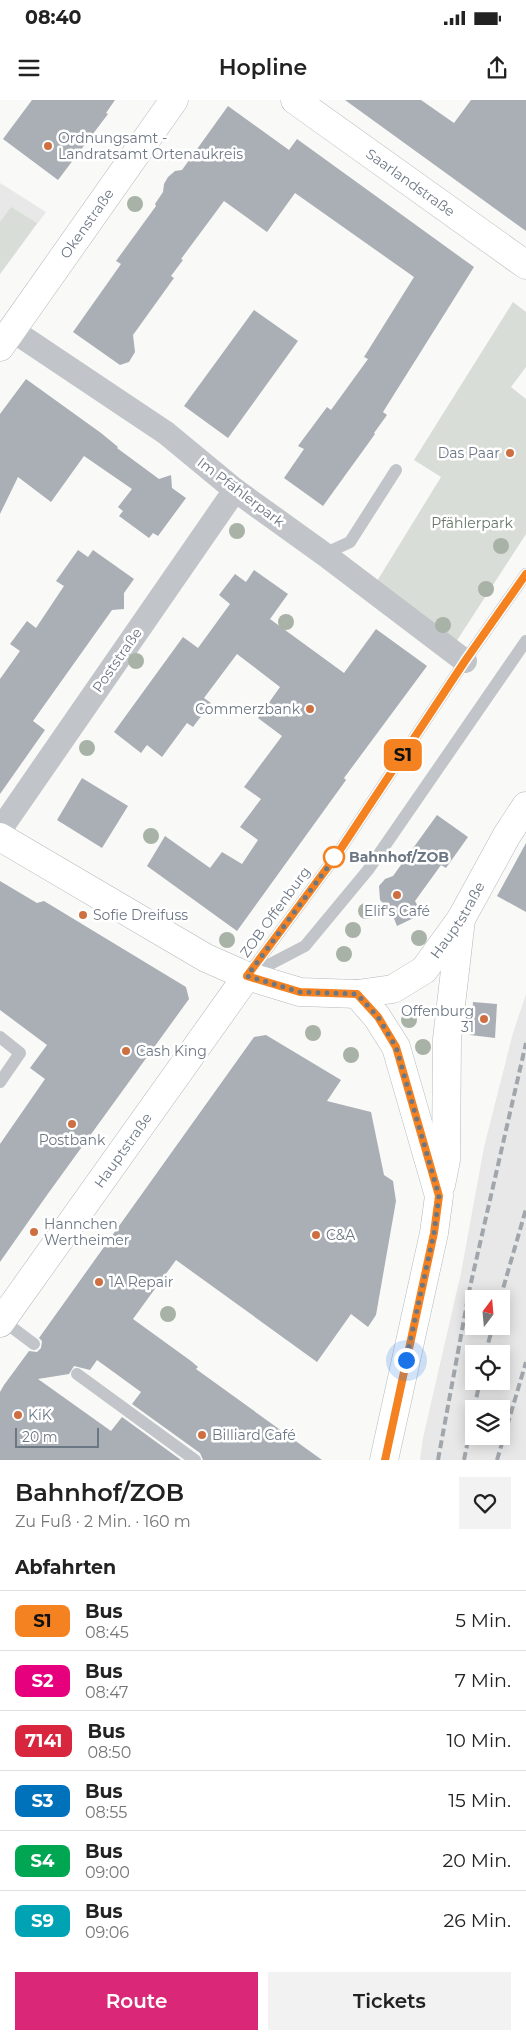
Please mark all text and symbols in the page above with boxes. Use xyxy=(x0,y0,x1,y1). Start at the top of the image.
text: 08:40 xyxy=(25,6,81,29)
icon: menu xyxy=(15,54,43,82)
text: Hopline xyxy=(219,54,307,81)
icon: share xyxy=(483,54,511,82)
place label: Ordnungsamt - Landratsamt Ortenaukreis xyxy=(58,129,243,163)
marker: Ordnungsamt - Landratsamt Ortenaukreis xyxy=(42,140,54,152)
street label: Saarlandstraße xyxy=(362,145,459,220)
street label: Okenstraße xyxy=(56,185,118,262)
place label: Das Paar xyxy=(438,444,500,462)
marker: Das Paar xyxy=(504,447,516,459)
street label: Im Pfählerpark xyxy=(194,453,289,531)
park label: Pfählerpark xyxy=(431,514,513,532)
street label: Poststraße xyxy=(88,624,146,696)
place label: Commerzbank xyxy=(195,700,301,718)
marker: Commerzbank xyxy=(304,703,316,715)
line badge: S1 xyxy=(380,739,426,771)
text: S1 xyxy=(394,744,412,766)
marker: Bahnhof/ZOB xyxy=(323,846,345,868)
place label: Bahnhof/ZOB xyxy=(349,848,449,866)
street label: ZOB Offenburg xyxy=(236,863,314,961)
street label: Hauptstraße xyxy=(426,879,489,962)
marker: Elif's Café xyxy=(391,889,403,901)
place label: Elif's Café xyxy=(364,902,430,920)
place label: Sofie Dreifuss xyxy=(93,906,188,924)
marker: Sofie Dreifuss xyxy=(77,909,89,921)
place label: Offenburg 31 xyxy=(401,1002,474,1036)
marker: Offenburg 31 xyxy=(478,1013,490,1025)
place label: Cash King xyxy=(136,1042,207,1060)
marker: Cash King xyxy=(120,1045,132,1057)
street label: Hauptstraße xyxy=(90,1109,156,1191)
marker: Postbank xyxy=(66,1118,78,1130)
place label: Postbank xyxy=(39,1131,106,1149)
place label: Hannchen Wertheimer xyxy=(44,1215,130,1249)
marker: Hannchen Wertheimer xyxy=(28,1226,40,1238)
place label: C&A xyxy=(326,1226,356,1244)
marker: C&A xyxy=(310,1229,322,1241)
place label: 1A Repair xyxy=(109,1273,174,1291)
marker: 1A Repair xyxy=(93,1276,105,1288)
north arrow xyxy=(465,1290,510,1335)
map controls xyxy=(465,1290,510,1445)
button: locate xyxy=(465,1345,510,1390)
your location xyxy=(394,1348,419,1373)
button: layers xyxy=(465,1400,510,1445)
place label: KiK xyxy=(28,1406,52,1424)
marker: KiK xyxy=(12,1409,24,1421)
scale bar xyxy=(15,1425,99,1448)
place label: Billiard Café xyxy=(212,1426,296,1444)
text: 20 m xyxy=(22,1428,58,1446)
marker: Billiard Café xyxy=(196,1429,208,1441)
button: heart xyxy=(459,1477,511,1529)
text: Bahnhof/ZOB xyxy=(15,1478,184,1507)
text: Zu Fuß · 2 Min. · 160 m xyxy=(15,1512,191,1531)
text: Abfahrten xyxy=(15,1556,116,1579)
text: Bus xyxy=(85,1600,123,1623)
text: 5 Min. xyxy=(455,1609,511,1632)
text: S1 xyxy=(33,1610,52,1632)
text: 08:45 xyxy=(85,1623,129,1642)
text: Bus xyxy=(85,1660,123,1683)
text: 7 Min. xyxy=(455,1669,511,1692)
text: S2 xyxy=(31,1670,54,1692)
text: 08:47 xyxy=(85,1683,128,1702)
text: Bus xyxy=(87,1720,125,1743)
text: 10 Min. xyxy=(446,1729,511,1752)
text: 7141 xyxy=(25,1730,62,1752)
text: 08:50 xyxy=(87,1743,131,1762)
text: Bus xyxy=(85,1780,123,1803)
text: 15 Min. xyxy=(448,1789,511,1812)
text: S3 xyxy=(31,1790,54,1812)
text: 08:55 xyxy=(85,1803,127,1822)
text: Bus xyxy=(85,1840,123,1863)
text: 20 Min. xyxy=(443,1849,511,1872)
text: S4 xyxy=(30,1850,55,1872)
text: 09:00 xyxy=(85,1863,130,1882)
text: Bus xyxy=(85,1900,123,1923)
text: 26 Min. xyxy=(444,1909,511,1932)
text: S9 xyxy=(31,1910,54,1932)
text: 09:06 xyxy=(85,1923,129,1942)
button: Route xyxy=(15,1972,258,2030)
button: Tickets xyxy=(268,1972,511,2030)

